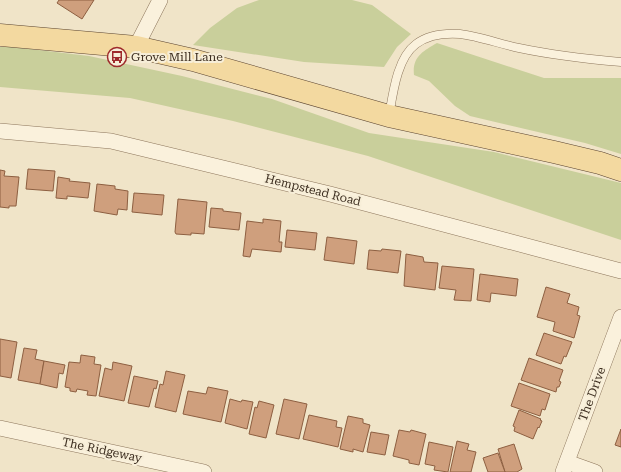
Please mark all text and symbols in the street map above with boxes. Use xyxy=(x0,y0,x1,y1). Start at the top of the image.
bus stop icon: Grove Mill Lane xyxy=(106,46,128,68)
place label: Grove Mill Lane xyxy=(131,50,223,64)
street label: Hempstead Road xyxy=(264,171,363,209)
street label: The Drive xyxy=(576,365,608,423)
street label: The Ridgeway xyxy=(61,435,144,465)

